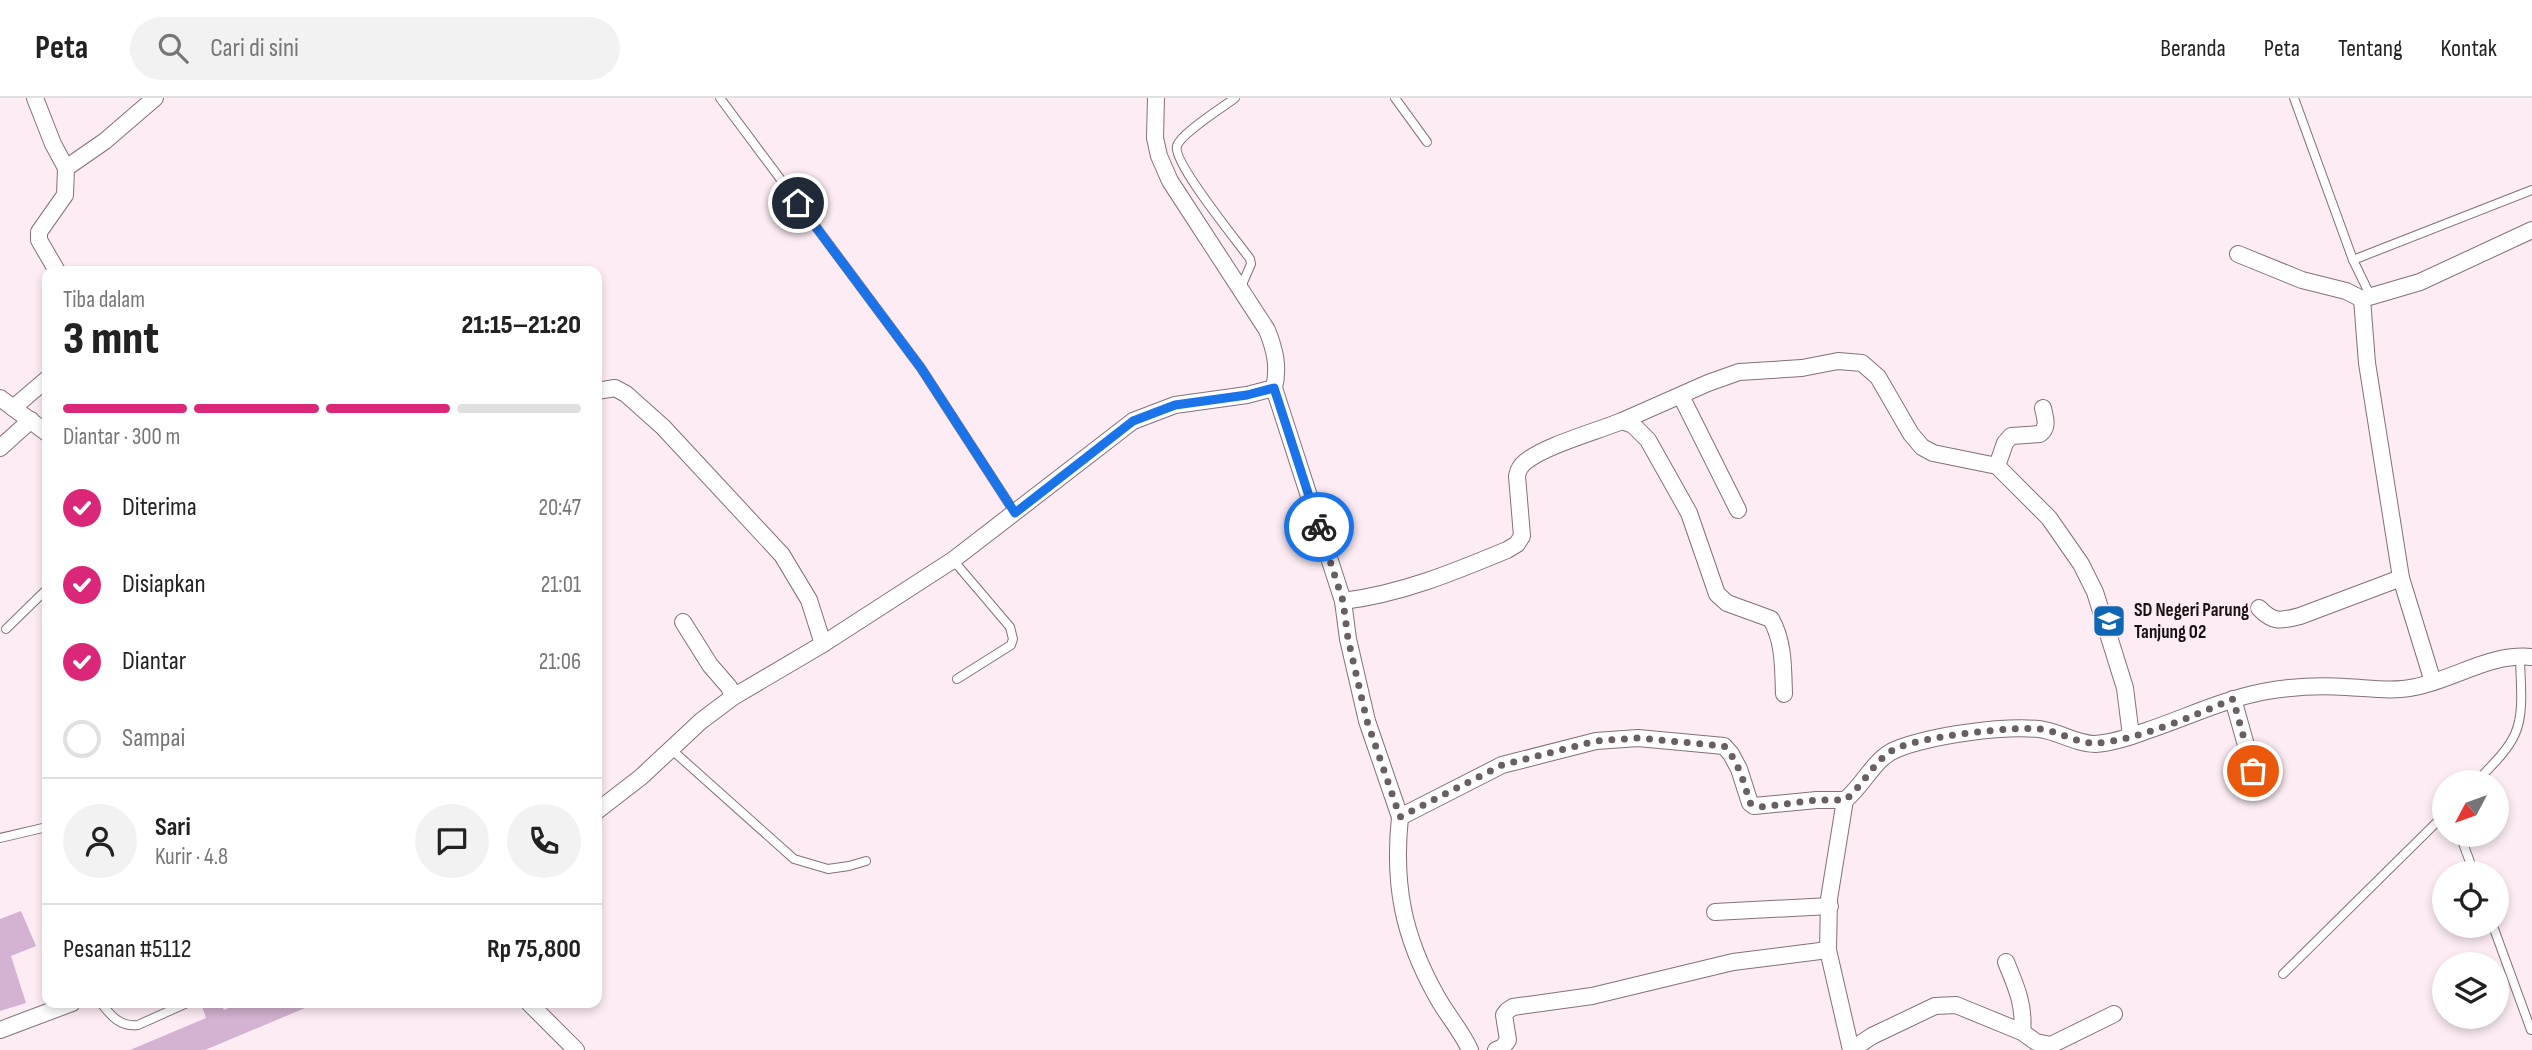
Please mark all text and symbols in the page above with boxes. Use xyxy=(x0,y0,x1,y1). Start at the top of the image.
search box xyxy=(130,17,620,80)
text: Peta xyxy=(35,28,88,68)
icon: search xyxy=(154,29,192,67)
text: Cari di sini xyxy=(210,33,299,64)
text: Beranda xyxy=(2160,34,2226,63)
text: Peta xyxy=(2264,34,2300,63)
text: Tentang xyxy=(2338,34,2403,63)
text: Kontak xyxy=(2441,34,2497,63)
pin xyxy=(768,173,828,233)
icon: home xyxy=(779,184,817,222)
text: Tiba dalam xyxy=(63,286,145,314)
text: 21:15–21:20 xyxy=(462,310,581,341)
text: 3 mnt xyxy=(63,312,159,367)
text: Diantar · 300 m xyxy=(63,423,180,451)
icon: check xyxy=(63,489,101,527)
text: Diterima xyxy=(122,492,197,523)
courier xyxy=(1284,492,1354,562)
text: 20:47 xyxy=(539,494,581,522)
icon: bike xyxy=(1300,508,1338,546)
icon: check xyxy=(63,566,101,604)
text: Disiapkan xyxy=(122,569,206,600)
text: 21:01 xyxy=(541,571,581,599)
place label: SD Negeri Parung Tanjung 02 xyxy=(2134,599,2249,644)
school or university icon: SD Negeri Parung Tanjung 02 xyxy=(2090,602,2128,640)
icon: check xyxy=(63,643,101,681)
text: Diantar xyxy=(122,646,186,677)
text: 21:06 xyxy=(539,648,581,676)
text: Sampai xyxy=(122,723,185,754)
pin xyxy=(2223,741,2283,801)
icon: bag xyxy=(2234,752,2272,790)
north arrow xyxy=(2432,770,2510,847)
map controls xyxy=(2432,770,2509,1029)
button: person xyxy=(63,804,137,878)
button: chat xyxy=(415,804,489,878)
button: phone xyxy=(507,804,581,878)
text: Sari xyxy=(155,812,191,843)
text: Kurir · 4.8 xyxy=(155,843,228,871)
button: locate xyxy=(2432,861,2509,938)
text: Pesanan #5112 xyxy=(63,934,192,965)
text: Rp 75,800 xyxy=(487,934,581,965)
button: layers xyxy=(2432,952,2509,1029)

